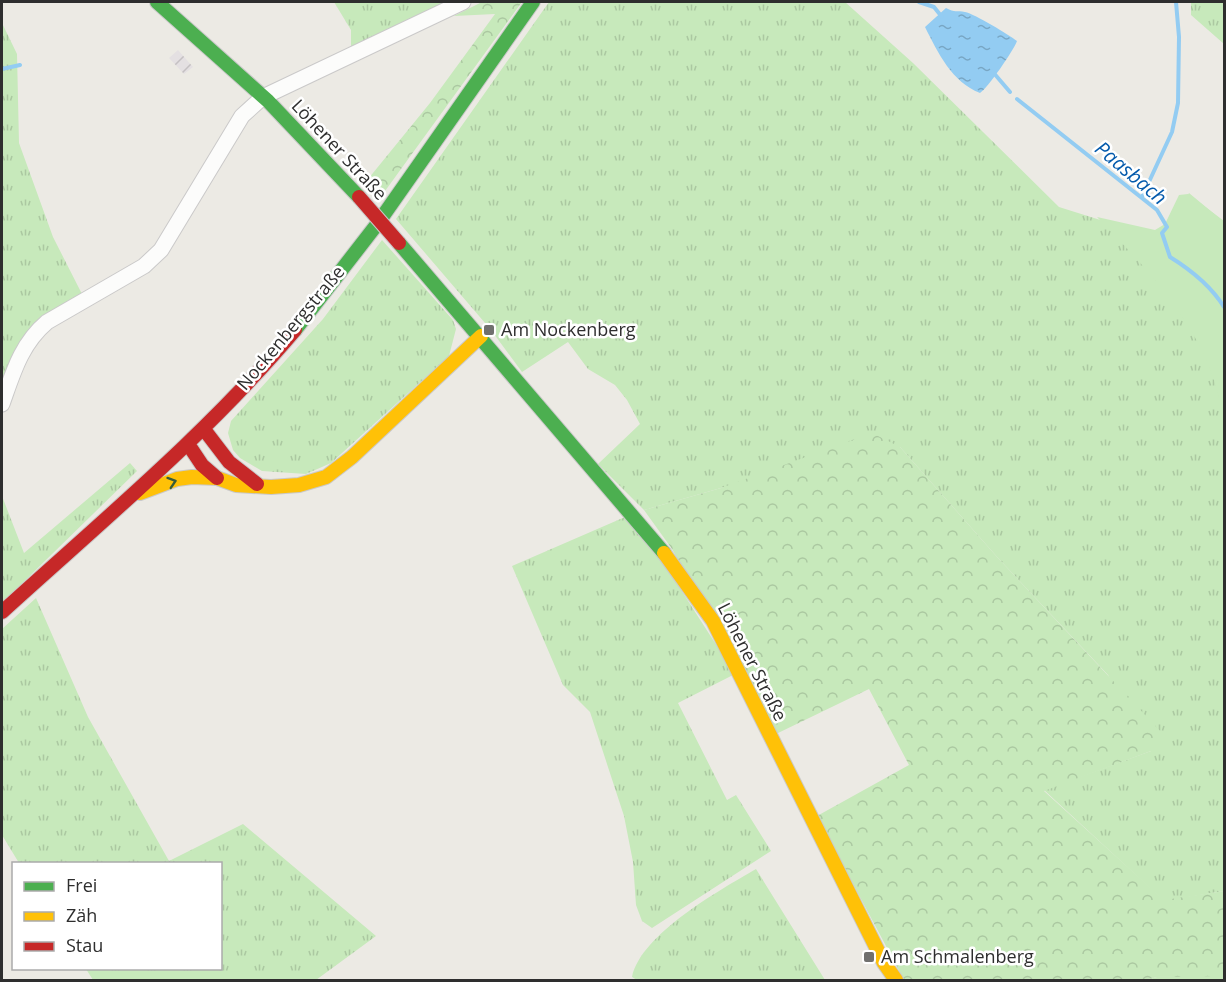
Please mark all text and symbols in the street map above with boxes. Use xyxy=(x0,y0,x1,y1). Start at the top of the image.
street label: Löhener Straße xyxy=(287,94,393,205)
water label: Paasbach xyxy=(1090,135,1173,211)
street label: Nockenbergstraße xyxy=(231,260,349,395)
place label: Am Nockenberg xyxy=(501,317,636,341)
marker: Am Nockenberg xyxy=(482,323,496,337)
one-way arrow xyxy=(166,476,177,489)
street label: Löhener Straße xyxy=(713,598,793,725)
legend xyxy=(12,862,222,970)
text: Frei xyxy=(66,873,97,897)
text: Zäh xyxy=(66,903,97,927)
text: Stau xyxy=(66,933,103,957)
place label: Am Schmalenberg xyxy=(881,944,1034,968)
marker: Am Schmalenberg xyxy=(862,950,876,964)

